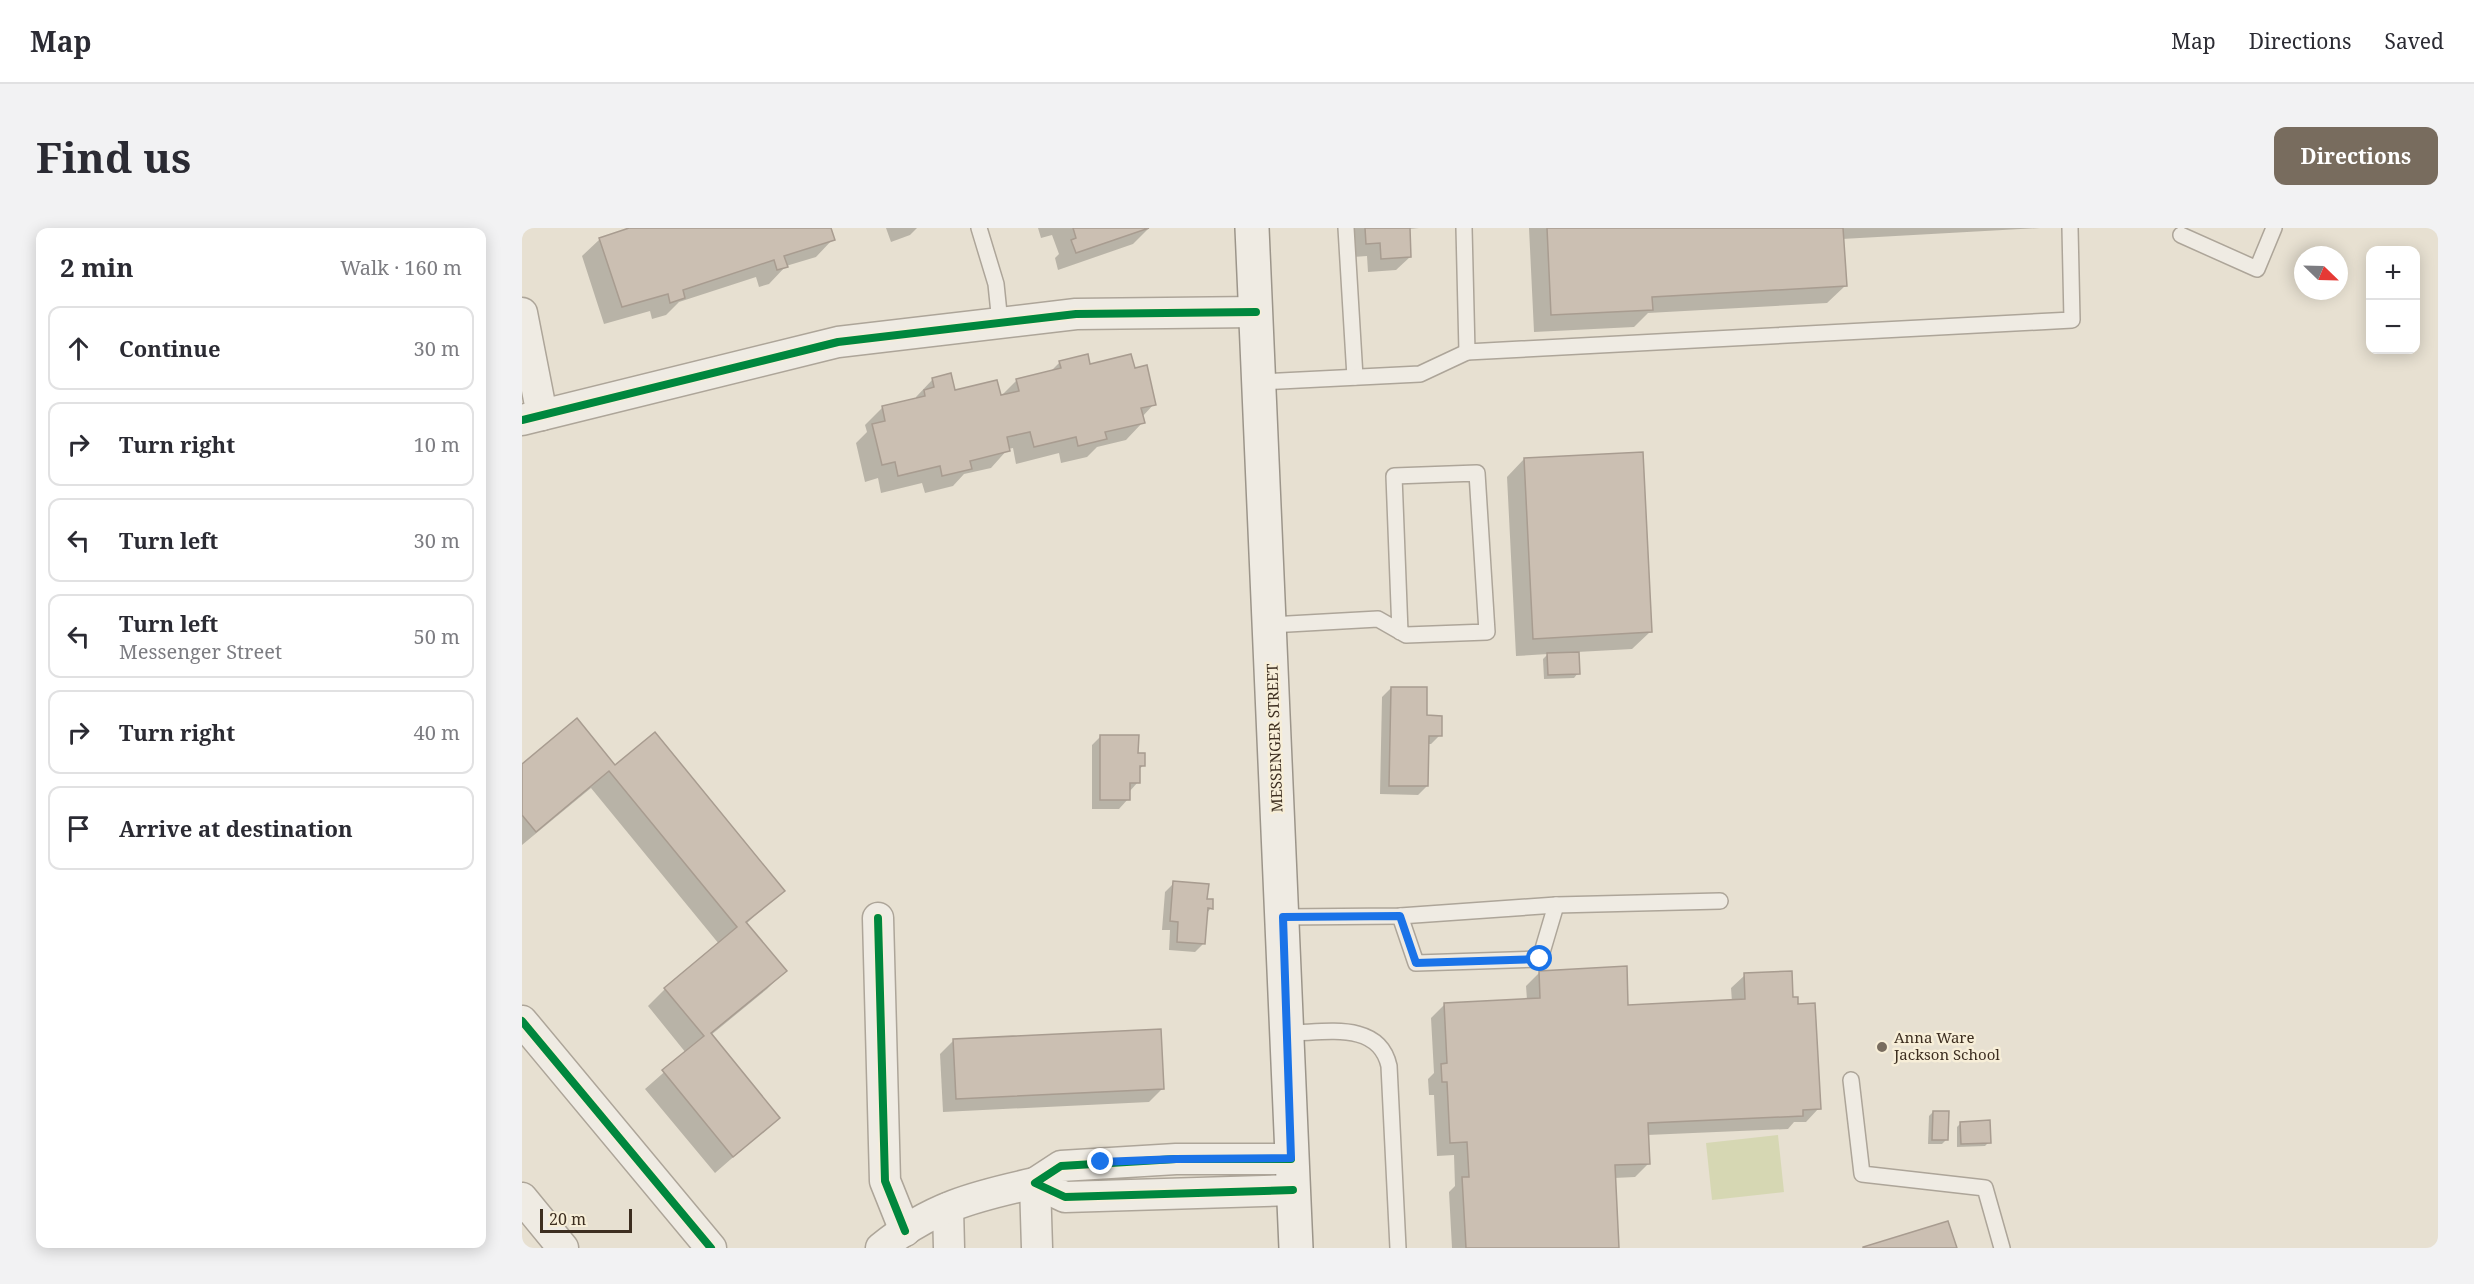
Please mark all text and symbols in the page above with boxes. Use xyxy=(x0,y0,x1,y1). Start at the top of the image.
text: Map xyxy=(30,22,92,60)
text: Map xyxy=(2171,27,2216,55)
text: Directions xyxy=(2249,27,2351,55)
text: Saved xyxy=(2384,27,2444,55)
button: Directions xyxy=(2274,127,2438,185)
text: Find us xyxy=(36,128,191,185)
north arrow xyxy=(2294,246,2348,300)
map controls xyxy=(2366,246,2420,354)
button: + xyxy=(2366,246,2420,300)
text: 2 min xyxy=(60,249,134,285)
text: Walk · 160 m xyxy=(340,254,462,281)
button: − xyxy=(2366,300,2420,354)
icon: ahead xyxy=(62,332,95,365)
text: Continue xyxy=(119,333,221,363)
text: 30 m xyxy=(414,335,460,362)
icon: right xyxy=(62,428,95,461)
text: Turn right xyxy=(119,429,235,459)
text: 10 m xyxy=(414,431,460,458)
icon: left xyxy=(62,524,95,557)
text: Turn left xyxy=(119,525,218,555)
text: 30 m xyxy=(414,527,460,554)
text: Turn left xyxy=(119,608,218,638)
icon: left xyxy=(62,620,95,653)
text: 50 m xyxy=(414,623,460,650)
text: Messenger Street xyxy=(119,638,282,665)
street label: MESSENGER STREET xyxy=(1261,663,1287,813)
icon: right xyxy=(62,716,95,749)
text: Turn right xyxy=(119,717,235,747)
text: 40 m xyxy=(414,719,460,746)
icon: arrive xyxy=(62,812,95,845)
text: Arrive at destination xyxy=(119,813,353,843)
route start xyxy=(1526,945,1552,971)
place label: Anna Ware Jackson School xyxy=(1893,1027,2000,1064)
marker: Anna Ware Jackson School xyxy=(1875,1040,1889,1054)
route end xyxy=(1087,1148,1113,1174)
scale bar xyxy=(540,1206,632,1234)
text: 20 m xyxy=(549,1208,586,1230)

